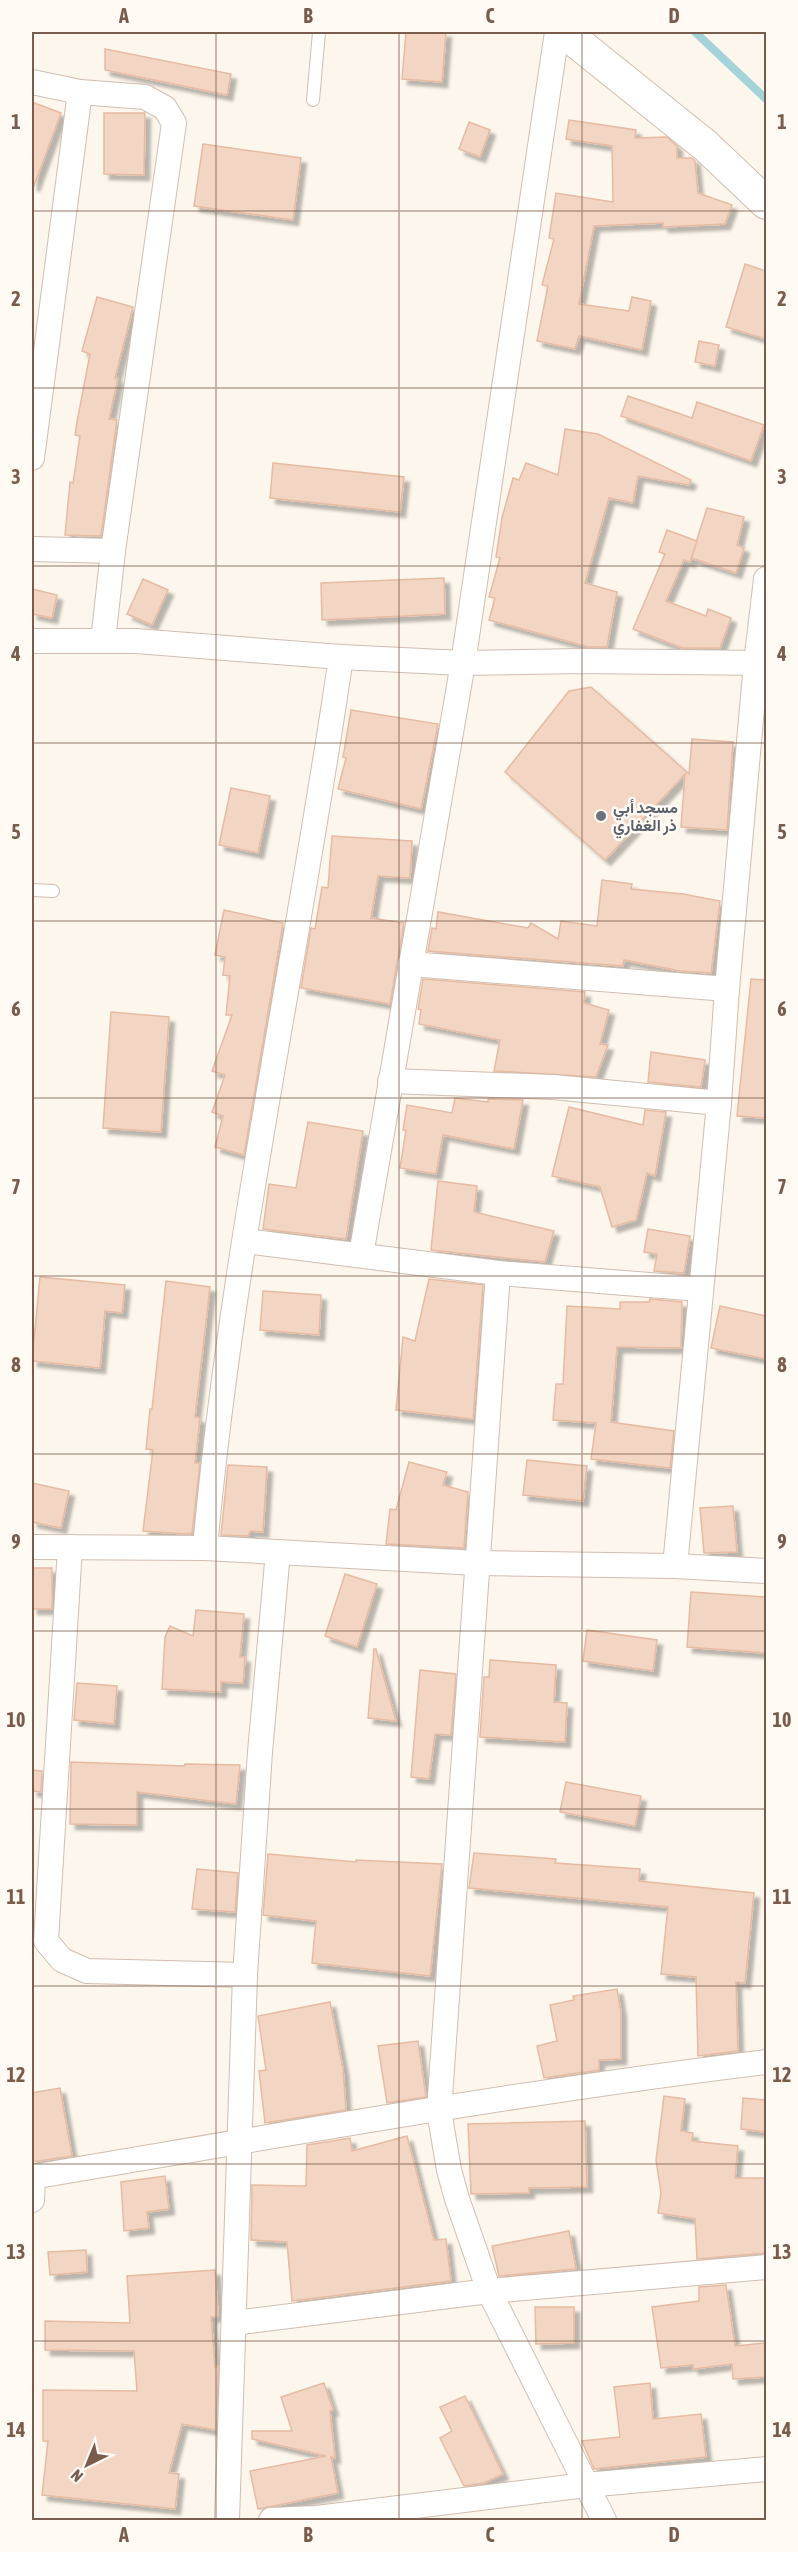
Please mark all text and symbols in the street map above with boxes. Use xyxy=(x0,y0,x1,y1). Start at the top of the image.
text: A xyxy=(118,4,129,27)
text: B xyxy=(303,4,313,27)
text: C xyxy=(486,4,495,27)
text: D xyxy=(668,4,680,27)
text: 1 xyxy=(11,110,21,133)
text: 1 xyxy=(777,110,787,133)
text: 2 xyxy=(11,287,21,310)
text: 2 xyxy=(777,287,787,310)
text: 3 xyxy=(11,465,21,488)
text: 3 xyxy=(777,465,787,488)
text: 4 xyxy=(10,642,21,665)
text: 4 xyxy=(776,642,787,665)
place label: مسجد أبي ذر الغفاري xyxy=(613,798,678,839)
marker: مسجد أبي ذر الغفاري xyxy=(594,809,608,823)
text: 5 xyxy=(11,820,21,843)
text: 5 xyxy=(777,820,787,843)
text: 6 xyxy=(11,997,21,1020)
text: 6 xyxy=(777,997,787,1020)
text: 7 xyxy=(11,1175,21,1198)
text: 7 xyxy=(777,1175,787,1198)
text: 8 xyxy=(11,1353,21,1376)
text: 8 xyxy=(777,1353,787,1376)
text: 9 xyxy=(11,1530,21,1553)
text: 9 xyxy=(777,1530,787,1553)
text: 10 xyxy=(7,1708,25,1731)
text: 10 xyxy=(773,1708,791,1731)
text: 11 xyxy=(7,1885,25,1908)
text: 11 xyxy=(773,1885,791,1908)
text: 12 xyxy=(7,2063,25,2086)
text: 12 xyxy=(773,2063,791,2086)
text: 13 xyxy=(7,2240,25,2263)
text: 13 xyxy=(773,2240,791,2263)
text: 14 xyxy=(7,2418,25,2441)
text: 14 xyxy=(773,2418,791,2441)
north arrow xyxy=(57,2435,117,2495)
text: N xyxy=(67,2466,86,2486)
text: A xyxy=(118,2523,129,2546)
text: B xyxy=(303,2523,313,2546)
text: C xyxy=(486,2523,495,2546)
text: D xyxy=(668,2523,680,2546)

